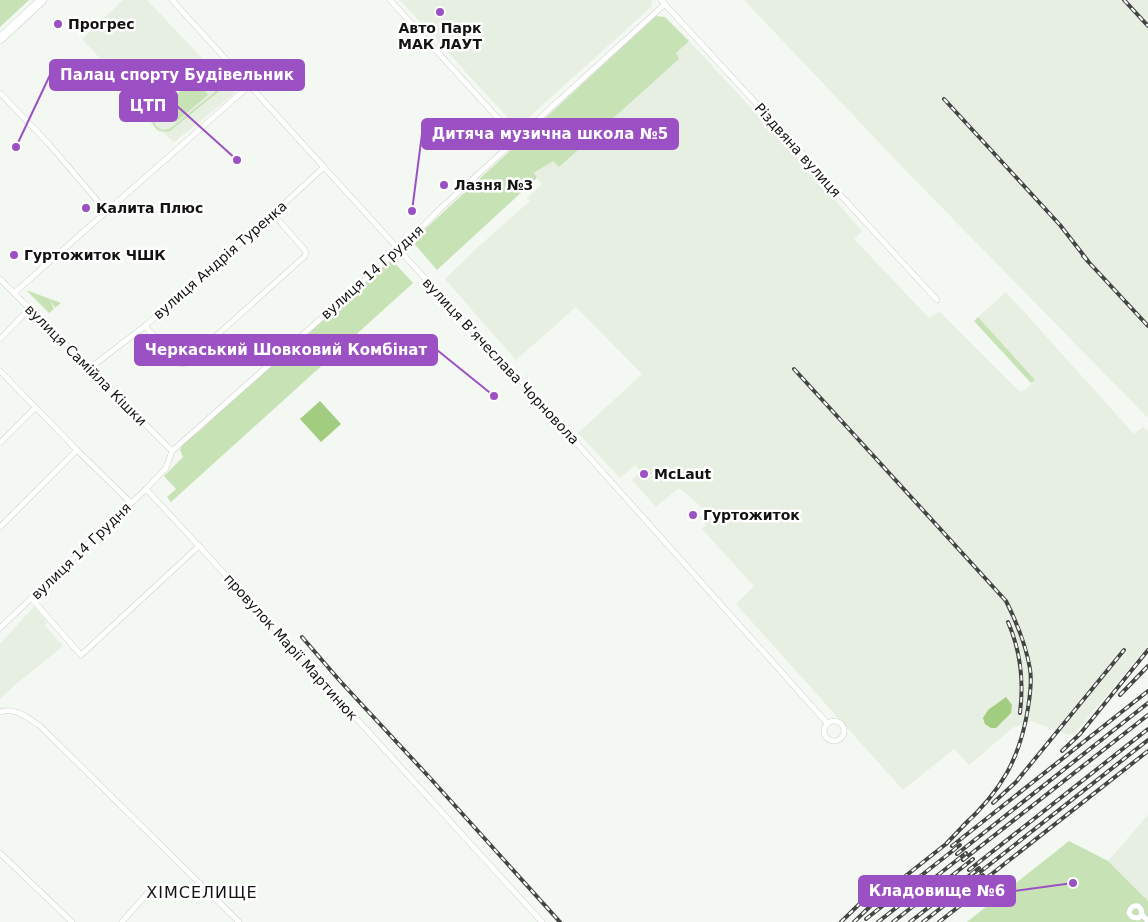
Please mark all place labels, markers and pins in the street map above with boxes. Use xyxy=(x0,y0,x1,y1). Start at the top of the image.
marker: Авто Парк МАК ЛАУТ xyxy=(434,6,446,18)
place label: Прогрес xyxy=(68,16,135,32)
marker: Прогрес xyxy=(52,18,64,30)
place label: Авто Парк МАК ЛАУТ xyxy=(398,20,482,52)
callout: Палац спорту Будівельник xyxy=(50,60,304,90)
callout: ЦТП xyxy=(120,91,177,121)
callout: Дитяча музична школа №5 xyxy=(422,119,678,149)
place label: Лазня №3 xyxy=(454,177,533,193)
marker: Лазня №3 xyxy=(438,179,450,191)
place label: Калита Плюс xyxy=(96,200,203,216)
marker: Калита Плюс xyxy=(80,202,92,214)
place label: Гуртожиток ЧШК xyxy=(24,247,166,263)
marker: Гуртожиток ЧШК xyxy=(8,249,20,261)
callout: Черкаський Шовковий Комбінат xyxy=(135,335,437,365)
place label: McLaut xyxy=(654,466,712,482)
marker: McLaut xyxy=(638,468,650,480)
place label: Гуртожиток xyxy=(703,507,800,523)
marker: Гуртожиток xyxy=(687,509,699,521)
callout: Кладовище №6 xyxy=(859,876,1015,906)

